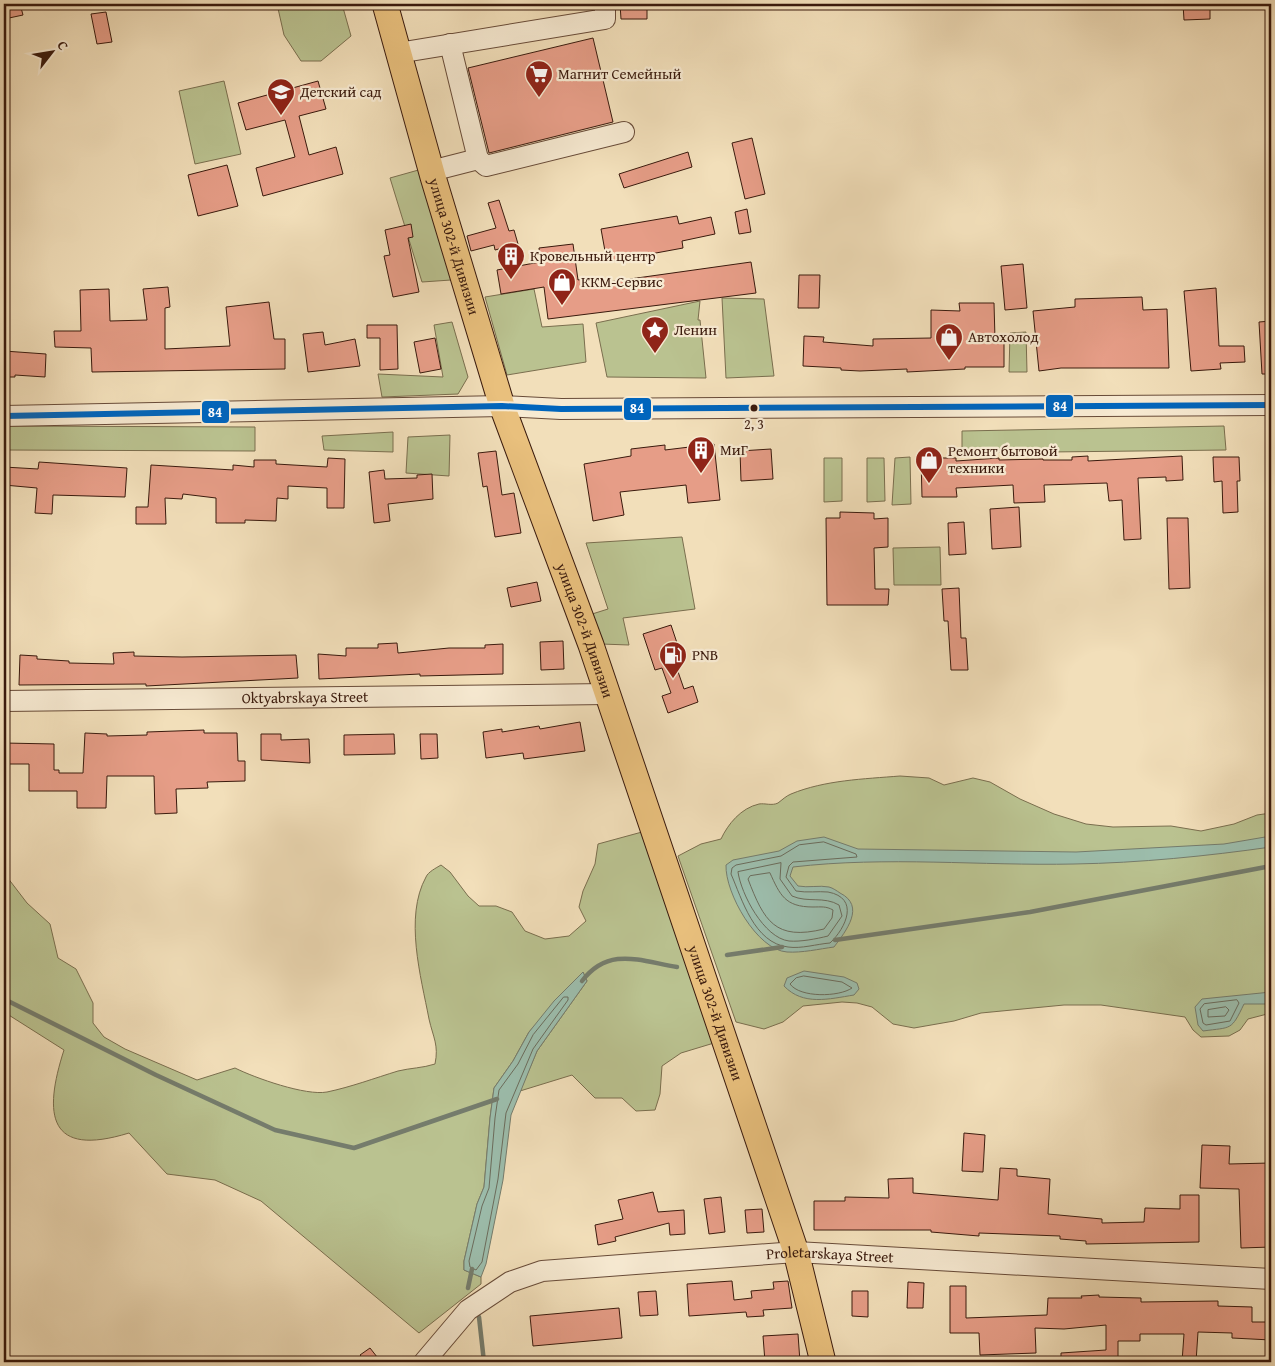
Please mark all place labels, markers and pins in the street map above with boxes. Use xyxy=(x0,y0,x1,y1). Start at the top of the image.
supermarket icon: Магнит Семейный xyxy=(524,59,554,98)
place label: Магнит Семейный xyxy=(558,63,681,84)
school or university icon: Детский сад xyxy=(266,77,296,116)
place label: Детский сад xyxy=(299,81,381,102)
building icon: Кровельный центр xyxy=(496,241,526,280)
place label: Кровельный центр xyxy=(530,245,656,266)
shop icon: ККМ-Сервис xyxy=(547,267,577,306)
place label: ККМ-Сервис xyxy=(581,271,663,292)
place icon: Ленин xyxy=(640,315,670,354)
place label: Ленин xyxy=(674,319,717,340)
shop icon: Автохолод xyxy=(934,322,964,361)
place label: Автохолод xyxy=(968,326,1039,347)
marker: 2, 3 xyxy=(749,403,759,413)
place label: 2, 3 xyxy=(744,414,764,434)
building icon: МиГ xyxy=(686,435,716,474)
place label: МиГ xyxy=(720,439,748,460)
place label: Ремонт бытовой техники xyxy=(948,440,1058,478)
shop icon: Ремонт бытовой техники xyxy=(914,445,944,484)
fuel station icon: PNB xyxy=(658,640,688,679)
place label: PNB xyxy=(692,644,718,665)

